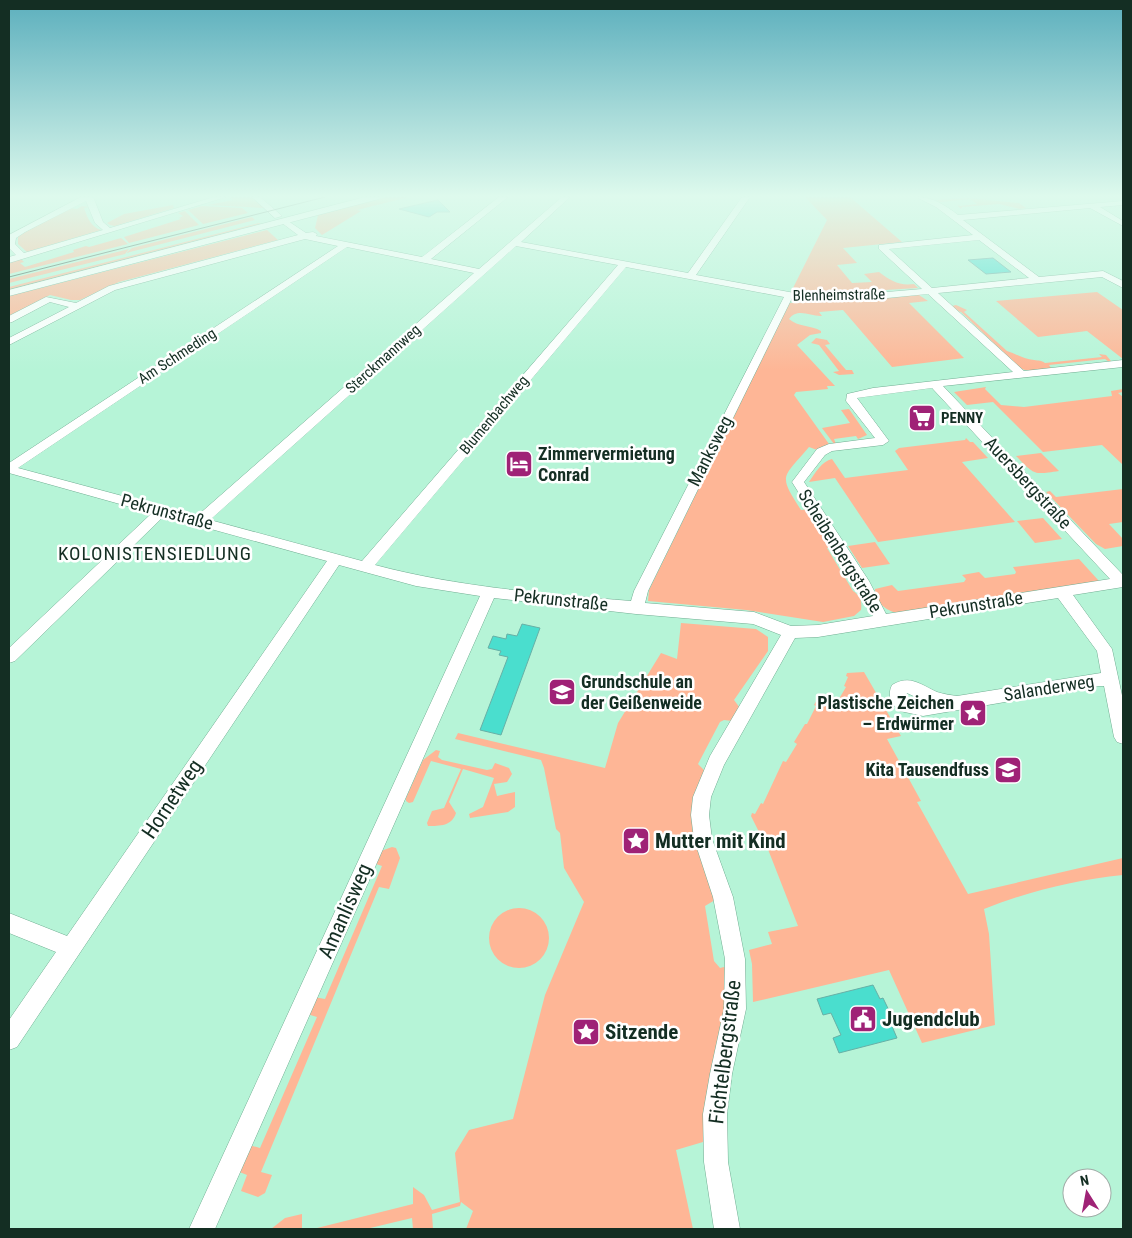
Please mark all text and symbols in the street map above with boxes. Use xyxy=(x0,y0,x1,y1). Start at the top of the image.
street label: Blenheimstraße xyxy=(793,285,885,305)
street label: Sterckmannweg xyxy=(342,321,424,397)
street label: Am Schmeding xyxy=(135,324,219,388)
street label: Blumenbachweg xyxy=(456,372,532,458)
supermarket icon: PENNY xyxy=(907,403,937,433)
place label: PENNY xyxy=(941,409,984,427)
street label: Manksweg xyxy=(683,412,736,490)
street label: Auersbergstraße xyxy=(981,432,1076,533)
place label: Zimmervermietung Conrad xyxy=(538,443,675,485)
hotel icon: Zimmervermietung Conrad xyxy=(504,449,534,479)
street label: Scheibenbergstraße xyxy=(794,485,887,616)
street label: Pekrunstraße xyxy=(119,489,215,534)
district label: KOLONISTENSIEDLUNG xyxy=(58,542,252,565)
street label: Pekrunstraße xyxy=(513,584,609,615)
street label: Pekrunstraße xyxy=(928,587,1024,622)
street label: Salanderweg xyxy=(1002,670,1096,705)
place label: Grundschule an der Geißenweide xyxy=(581,671,702,713)
school or university icon: Grundschule an der Geißenweide xyxy=(547,677,577,707)
place label: Plastische Zeichen – Erdwürmer xyxy=(817,692,954,734)
place icon: Plastische Zeichen – Erdwürmer xyxy=(958,698,988,728)
street label: Hornetweg xyxy=(137,755,207,843)
school or university icon: Kita Tausendfuss xyxy=(993,755,1023,785)
place label: Kita Tausendfuss xyxy=(866,759,989,780)
place icon: Mutter mit Kind xyxy=(621,826,651,856)
place label: Mutter mit Kind xyxy=(655,829,786,853)
street label: Amanlisweg xyxy=(313,860,377,962)
street label: Fichtelbergstraße xyxy=(704,978,746,1125)
public building icon: Jugendclub xyxy=(848,1004,878,1034)
place label: Jugendclub xyxy=(882,1007,980,1031)
place icon: Sitzende xyxy=(571,1017,601,1047)
place label: Sitzende xyxy=(605,1020,678,1044)
north arrow xyxy=(1062,1168,1112,1218)
text: N xyxy=(1079,1172,1090,1189)

